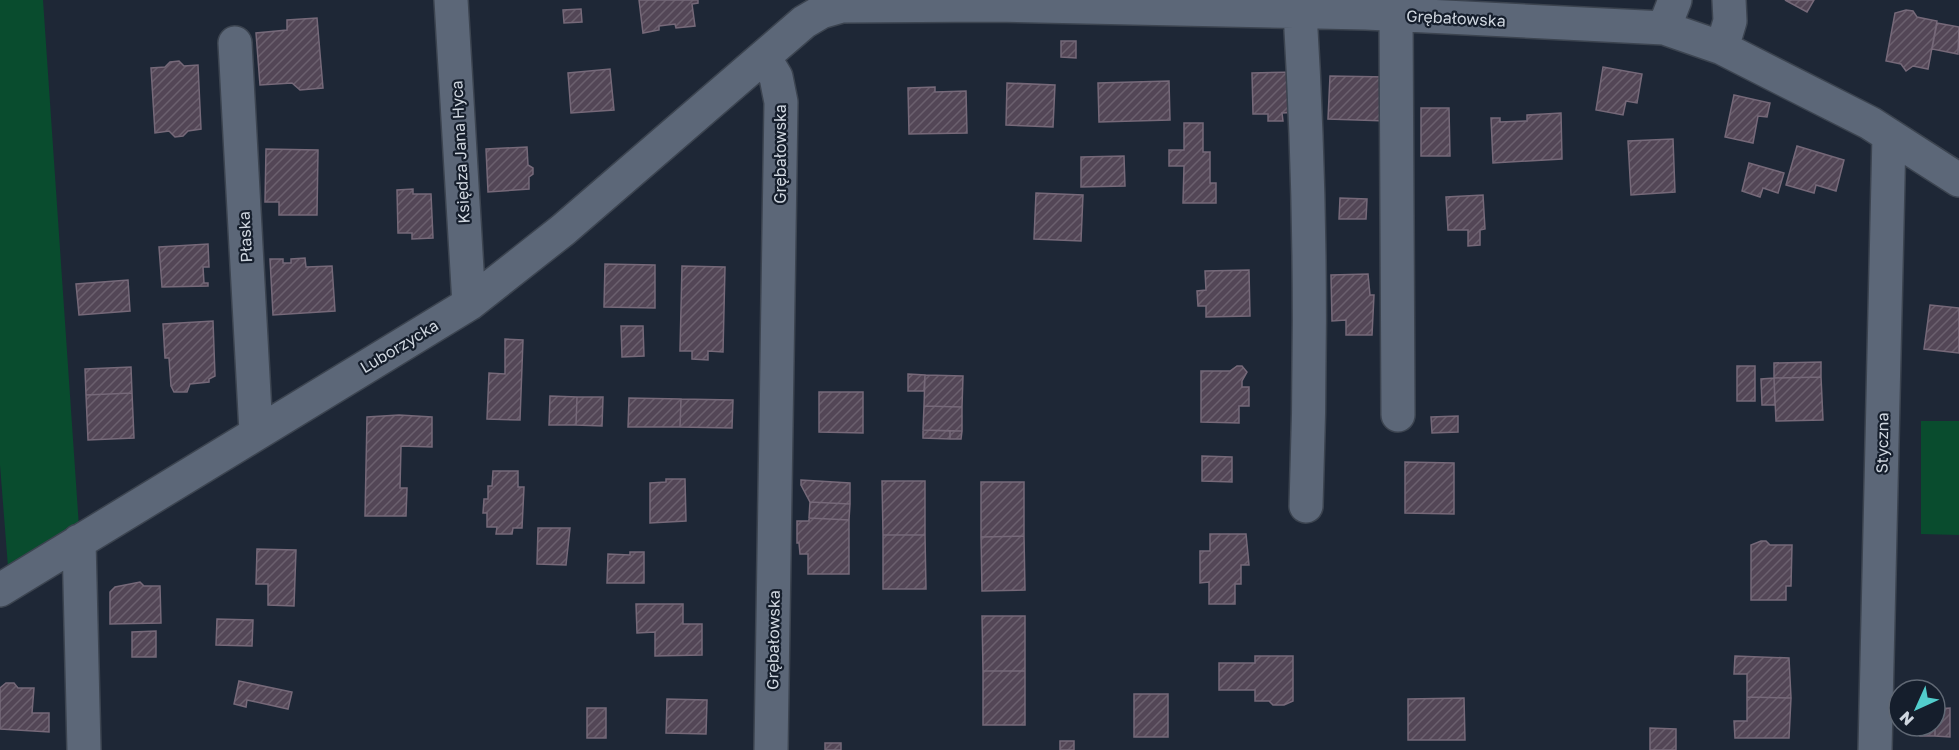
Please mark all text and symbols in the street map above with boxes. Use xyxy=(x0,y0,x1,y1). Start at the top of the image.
street label: Grębałowska xyxy=(1406,5,1506,31)
street label: Księdza Jana Hyca xyxy=(446,80,474,224)
street label: Grębałowska xyxy=(770,104,790,204)
street label: Płaska xyxy=(234,211,256,263)
street label: Luborzycka xyxy=(356,315,442,377)
street label: Styczna xyxy=(1871,412,1893,474)
street label: Grębałowska xyxy=(762,590,784,690)
north arrow xyxy=(1887,678,1947,738)
text: N xyxy=(1895,707,1918,730)

